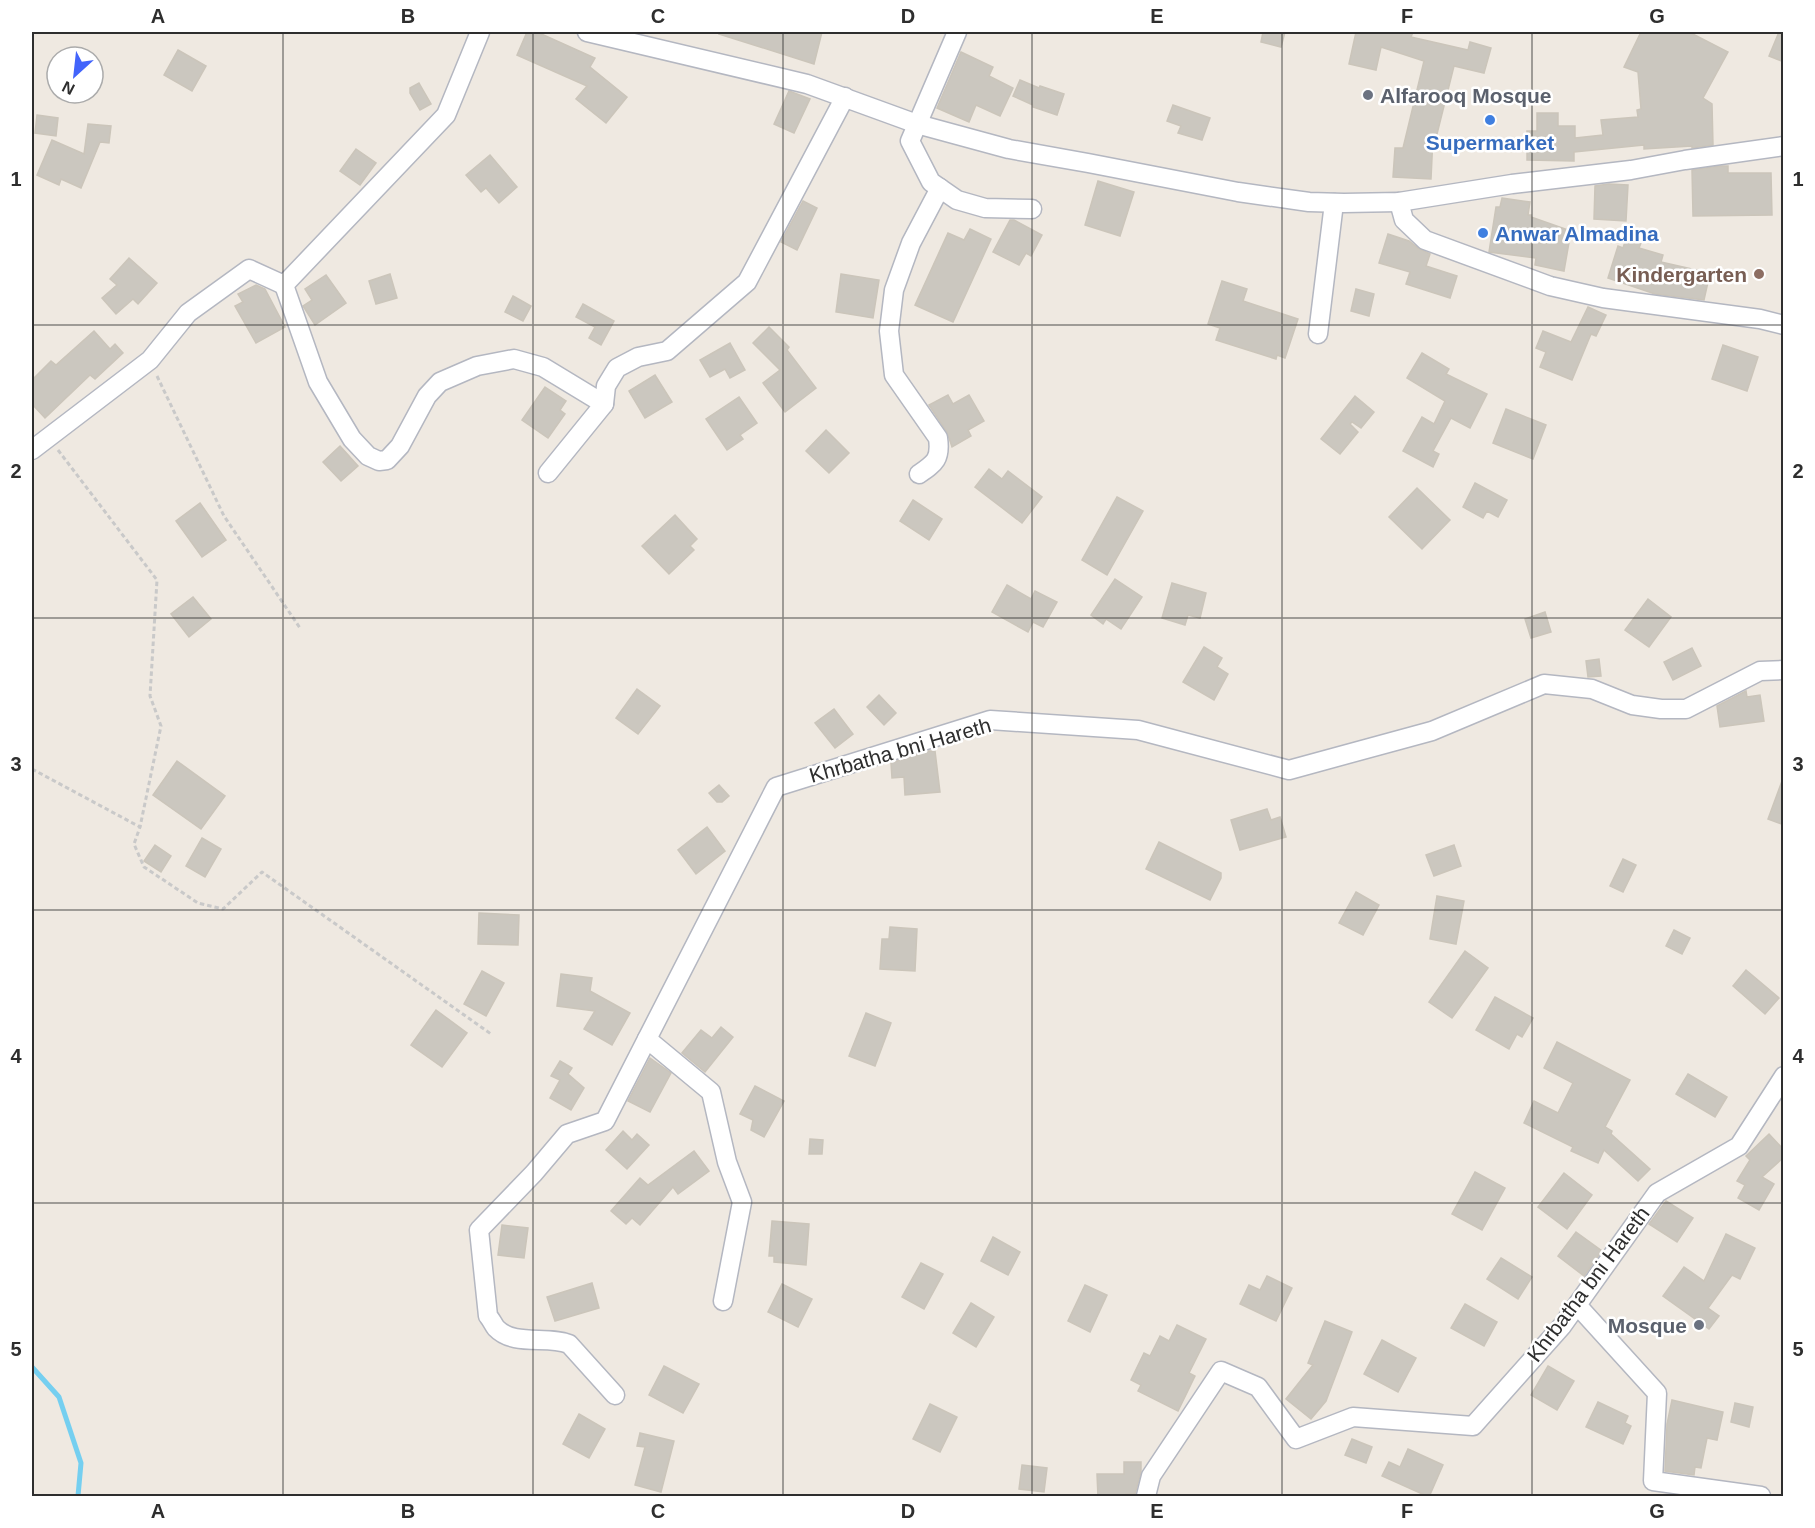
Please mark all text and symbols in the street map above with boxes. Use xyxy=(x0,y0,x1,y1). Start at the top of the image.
text: A xyxy=(151,5,165,27)
text: B xyxy=(401,5,415,27)
text: C xyxy=(651,5,665,27)
text: D xyxy=(901,5,915,27)
text: E xyxy=(1150,5,1164,27)
text: F xyxy=(1401,5,1413,27)
text: G xyxy=(1649,5,1665,27)
north arrow xyxy=(45,45,105,105)
text: N xyxy=(59,78,77,98)
place label: Alfarooq Mosque xyxy=(1380,84,1552,107)
marker: Alfarooq Mosque xyxy=(1361,88,1375,102)
marker: Supermarket xyxy=(1483,113,1497,127)
place label: Supermarket xyxy=(1426,131,1554,154)
text: 1 xyxy=(10,168,22,190)
text: 1 xyxy=(1792,168,1804,190)
place label: Anwar Almadina xyxy=(1495,222,1659,245)
marker: Anwar Almadina xyxy=(1476,226,1490,240)
place label: Kindergarten xyxy=(1616,263,1747,286)
marker: Kindergarten xyxy=(1752,267,1766,281)
text: 2 xyxy=(10,460,22,482)
text: 2 xyxy=(1792,460,1804,482)
street label: Khrbatha bni Hareth xyxy=(806,713,994,787)
text: 3 xyxy=(10,753,22,775)
text: 3 xyxy=(1792,753,1804,775)
text: 4 xyxy=(10,1045,22,1067)
text: 4 xyxy=(1792,1045,1804,1067)
street label: Khrbatha bni Hareth xyxy=(1522,1202,1654,1366)
place label: Mosque xyxy=(1608,1314,1687,1337)
marker: Mosque xyxy=(1692,1318,1706,1332)
text: 5 xyxy=(10,1338,22,1360)
text: 5 xyxy=(1792,1338,1804,1360)
text: A xyxy=(151,1500,165,1522)
text: B xyxy=(401,1500,415,1522)
text: C xyxy=(651,1500,665,1522)
text: D xyxy=(901,1500,915,1522)
text: E xyxy=(1150,1500,1164,1522)
text: F xyxy=(1401,1500,1413,1522)
text: G xyxy=(1649,1500,1665,1522)

